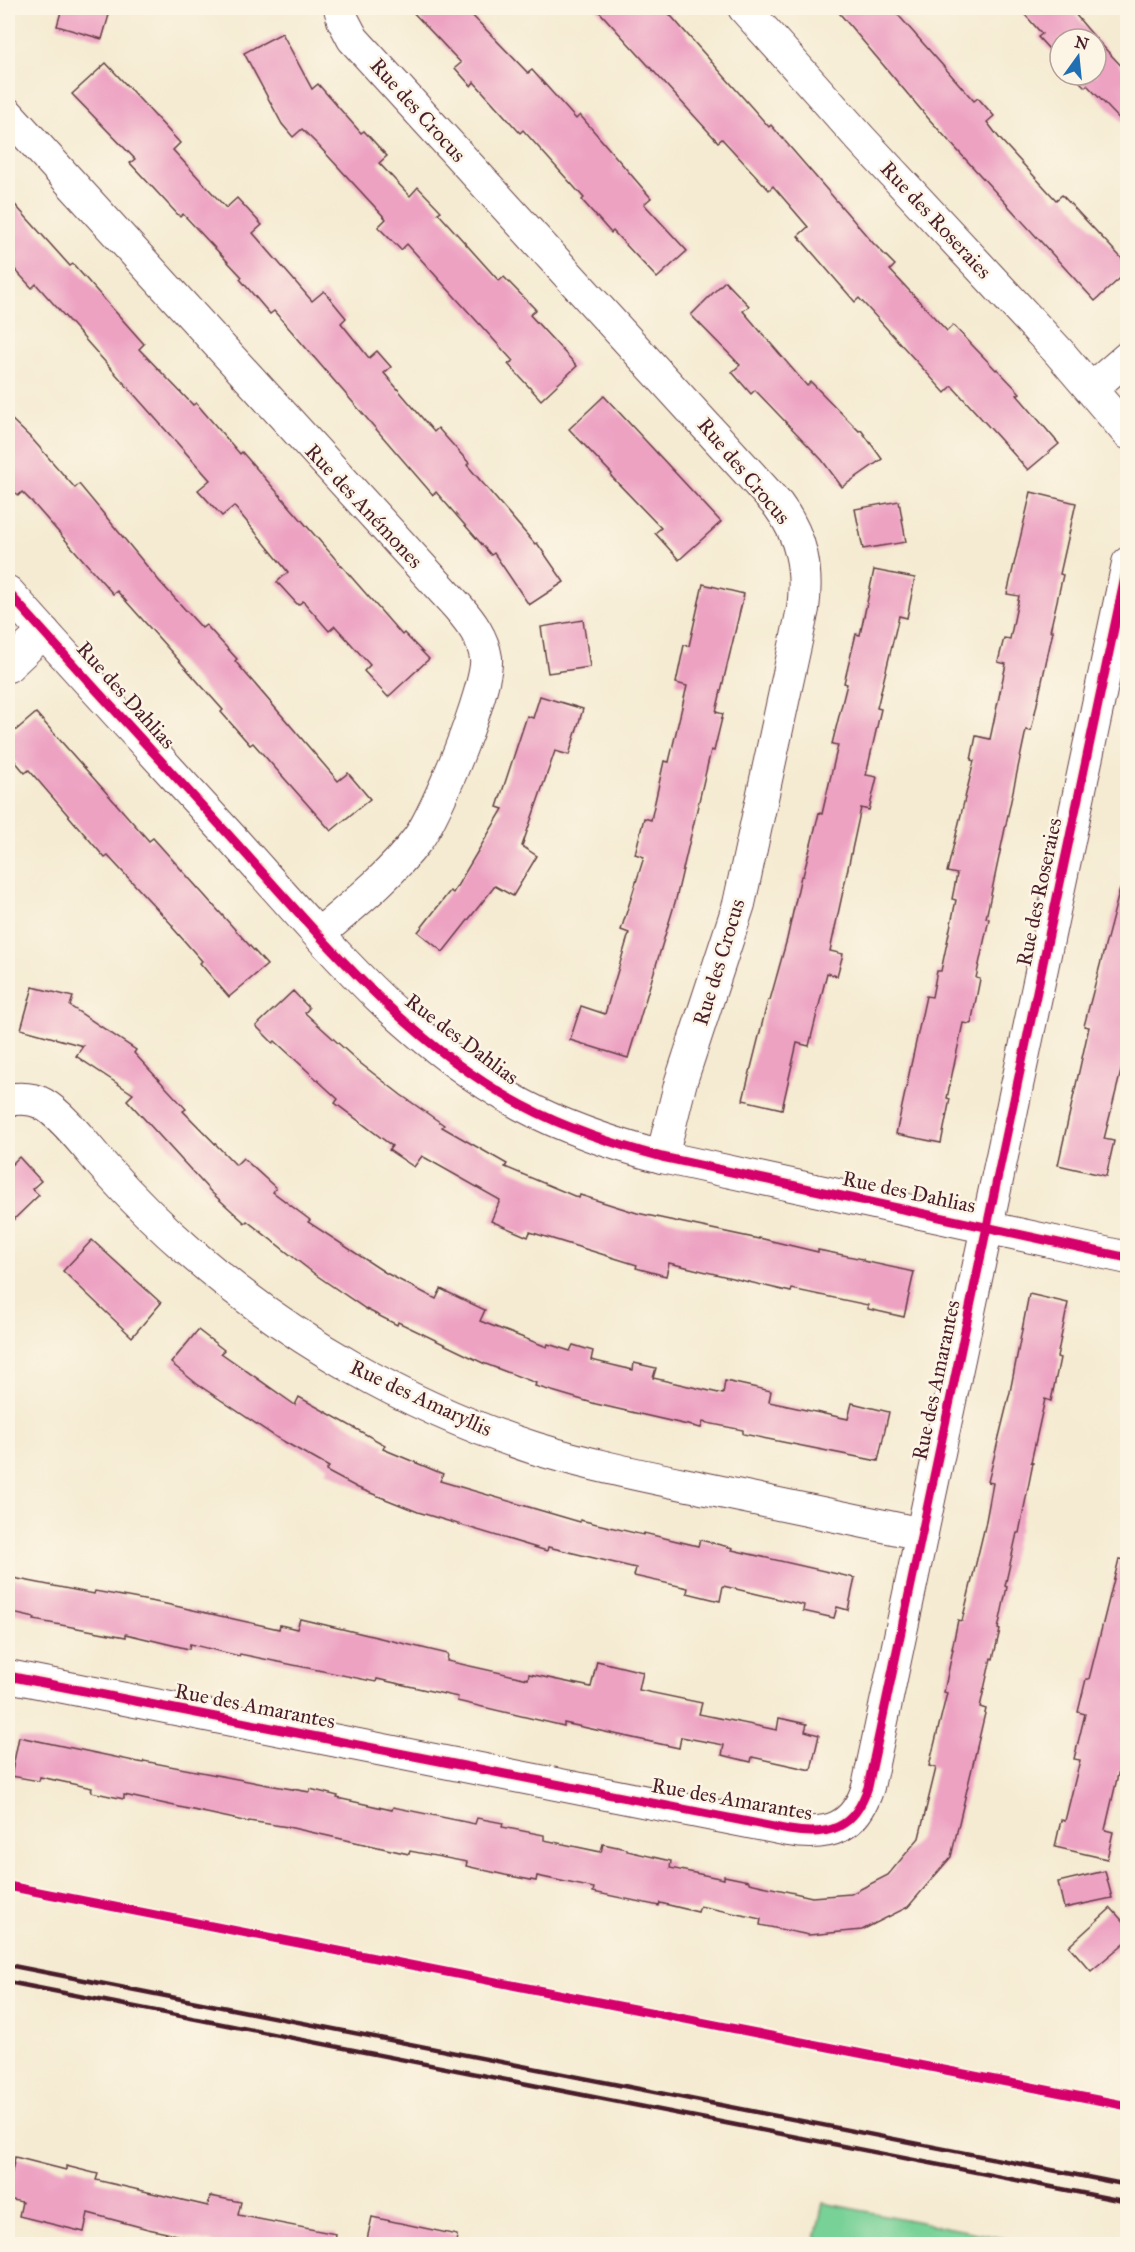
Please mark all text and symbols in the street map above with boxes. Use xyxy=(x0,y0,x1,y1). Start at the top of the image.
north arrow xyxy=(1048,27,1108,87)
text: N xyxy=(1073,32,1091,54)
street label: Rue des Crocus xyxy=(364,53,472,167)
street label: Rue des Roseraies xyxy=(875,156,997,284)
street label: Rue des Crocus xyxy=(692,412,796,530)
street label: Rue des Anémones xyxy=(300,438,428,574)
street label: Rue des Dahlias xyxy=(71,636,181,754)
street label: Rue des Roseraies xyxy=(1011,815,1067,969)
street label: Rue des Crocus xyxy=(687,896,751,1028)
street label: Rue des Dahlias xyxy=(400,988,524,1090)
street label: Rue des Dahlias xyxy=(840,1165,978,1219)
street label: Rue des Amarantes xyxy=(906,1298,966,1462)
street label: Rue des Amaryllis xyxy=(346,1354,496,1442)
street label: Rue des Amarantes xyxy=(173,1678,337,1734)
street label: Rue des Amarantes xyxy=(649,1772,815,1826)

